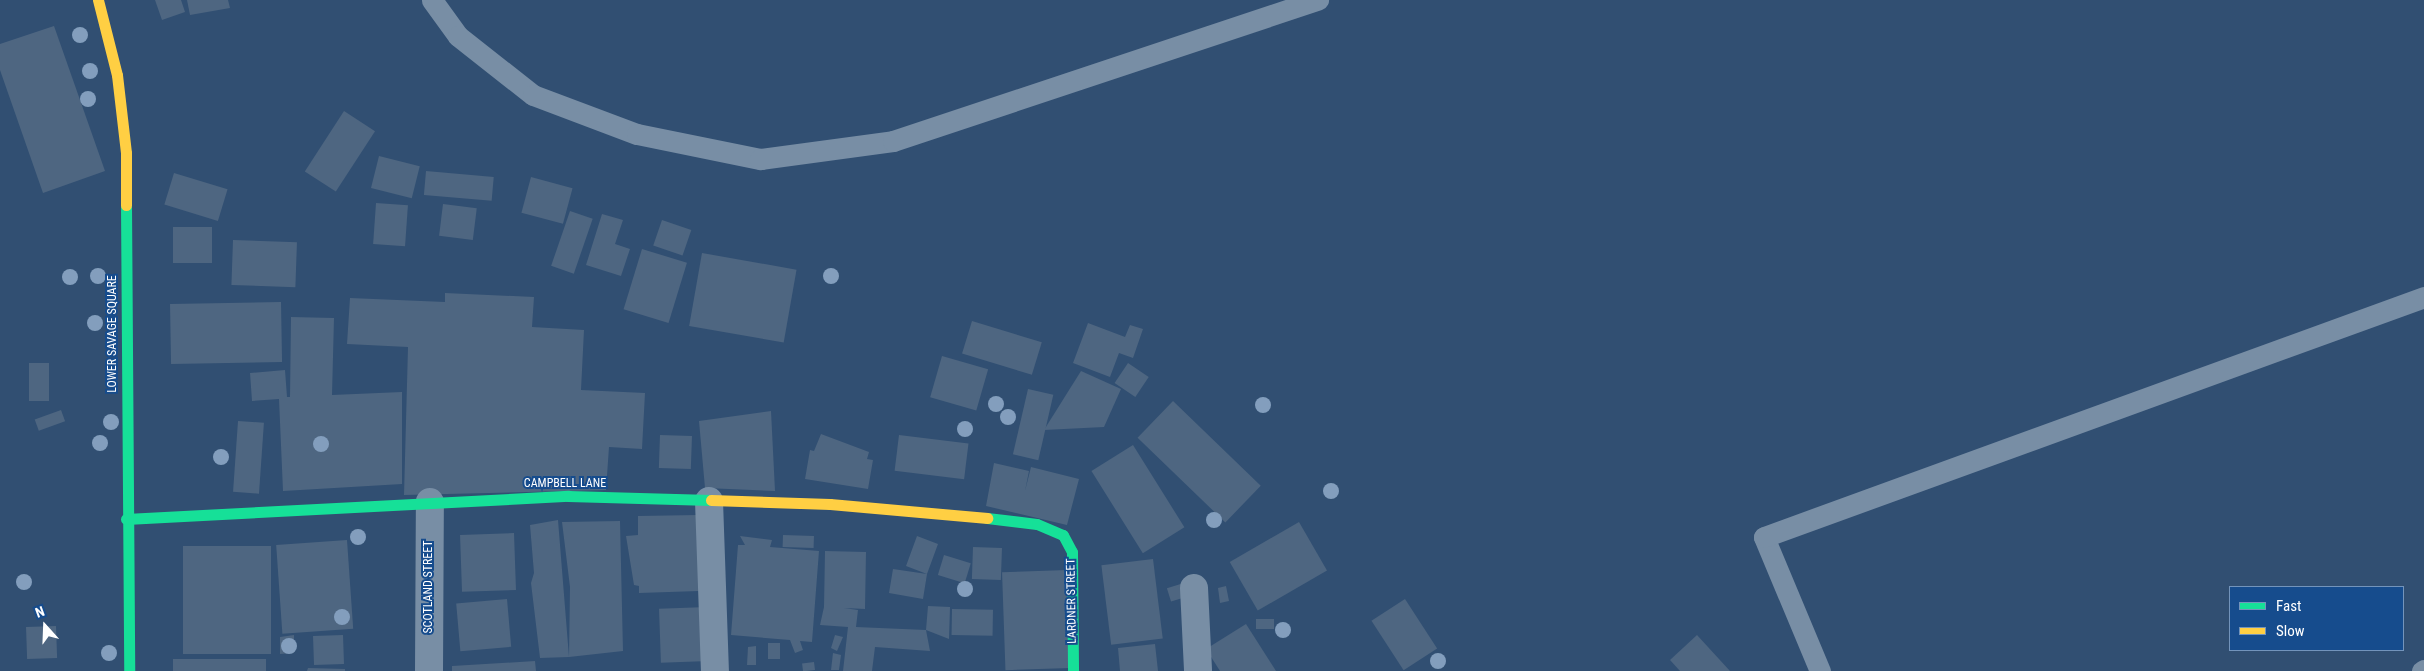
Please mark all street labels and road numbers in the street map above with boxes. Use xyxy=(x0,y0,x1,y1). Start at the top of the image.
street label: LOWER SAVAGE SQUARE xyxy=(106,275,120,393)
street label: CAMPBELL LANE xyxy=(524,477,606,491)
street label: SCOTLAND STREET xyxy=(422,540,436,634)
street label: LARDNER STREET xyxy=(1064,558,1080,644)

